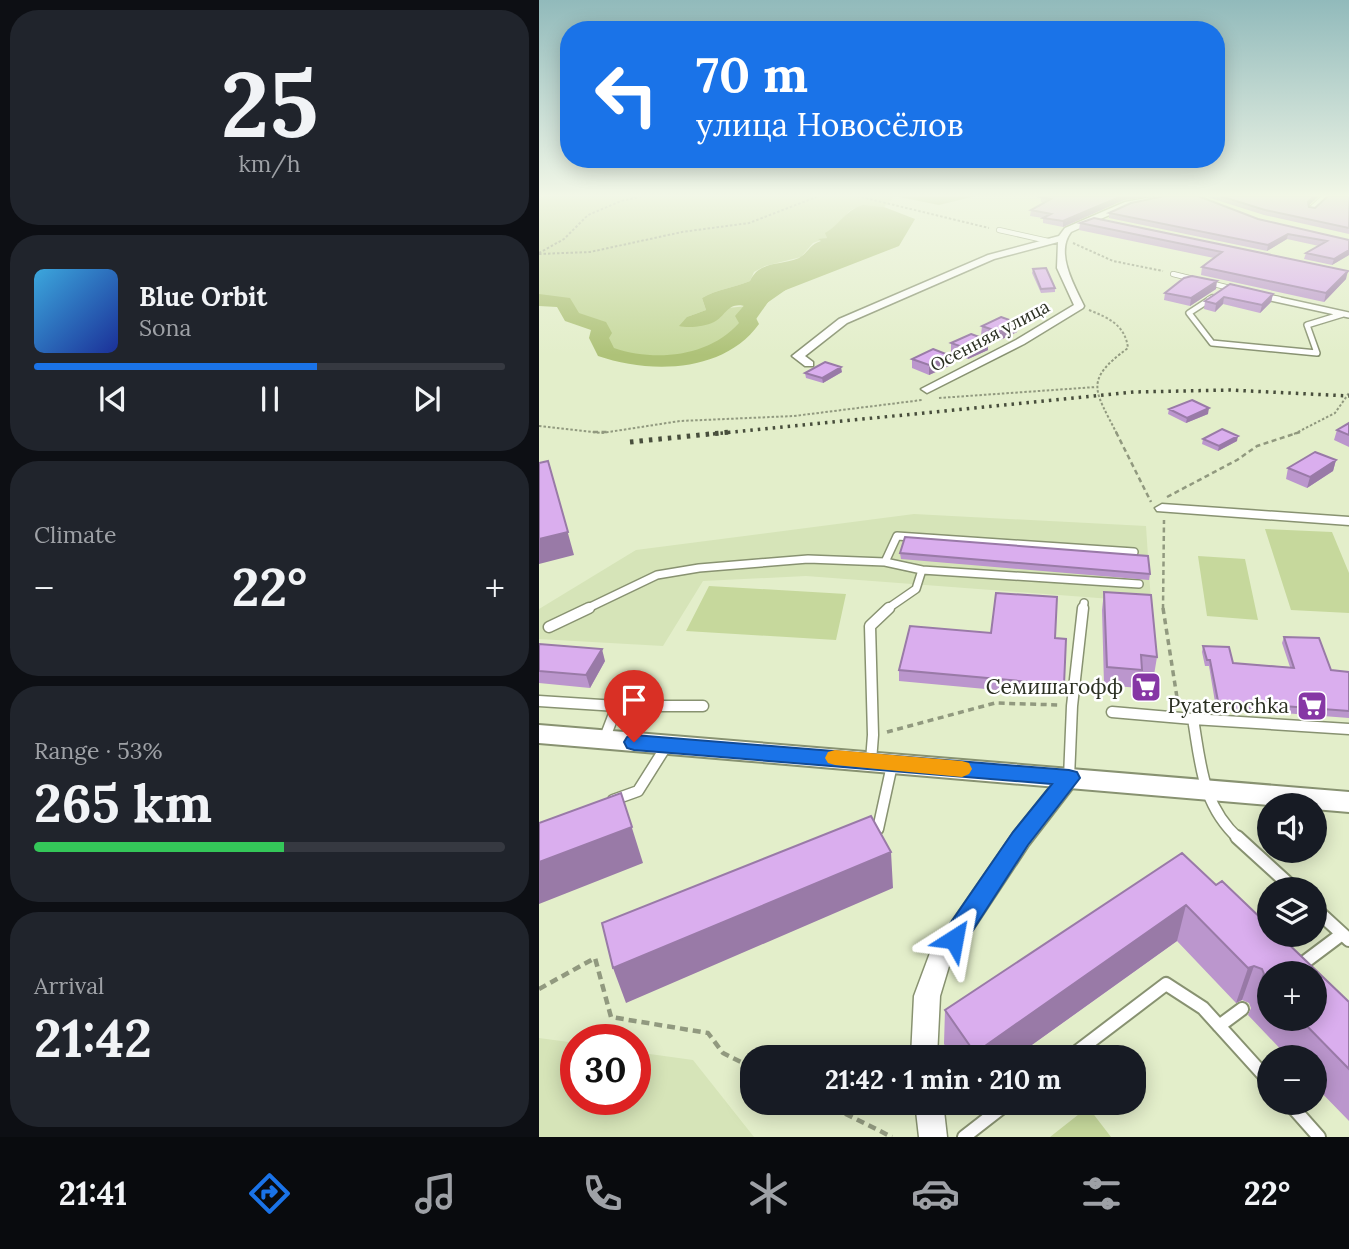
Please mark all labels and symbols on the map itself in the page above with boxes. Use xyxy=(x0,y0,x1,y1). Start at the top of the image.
street label: Осенняя улица xyxy=(926,294,1053,377)
pin xyxy=(604,670,664,742)
supermarket icon: Семишагофф xyxy=(1129,670,1163,704)
place label: Семишагофф xyxy=(986,673,1123,700)
supermarket icon: Pyaterochka xyxy=(1295,689,1329,723)
place label: Pyaterochka xyxy=(1168,692,1289,719)
position arrow xyxy=(917,902,991,976)
speed limit sign: 30 xyxy=(560,1024,651,1115)

